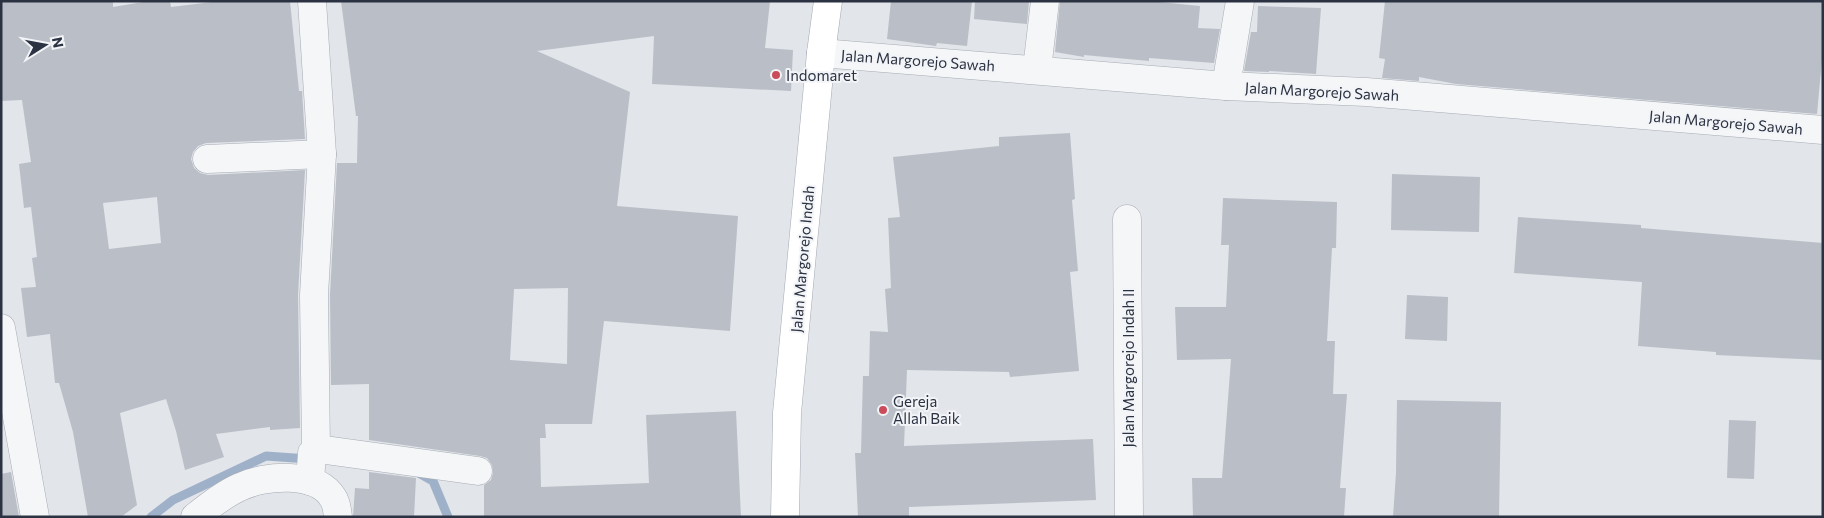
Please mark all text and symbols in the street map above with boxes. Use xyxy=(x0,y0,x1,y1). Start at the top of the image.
north arrow xyxy=(20,20,70,70)
text: N xyxy=(49,36,68,49)
street label: Jalan Margorejo Sawah xyxy=(840,46,996,74)
place label: Indomaret xyxy=(786,66,857,84)
marker: Indomaret xyxy=(770,69,782,81)
street label: Jalan Margorejo Sawah xyxy=(1244,78,1400,104)
street label: Jalan Margorejo Sawah xyxy=(1648,106,1804,138)
street label: Jalan Margorejo Indah xyxy=(787,185,817,333)
street label: Jalan Margorejo Indah II xyxy=(1119,289,1137,447)
place label: Gereja Allah Baik xyxy=(893,392,960,427)
marker: Gereja Allah Baik xyxy=(877,404,889,416)

